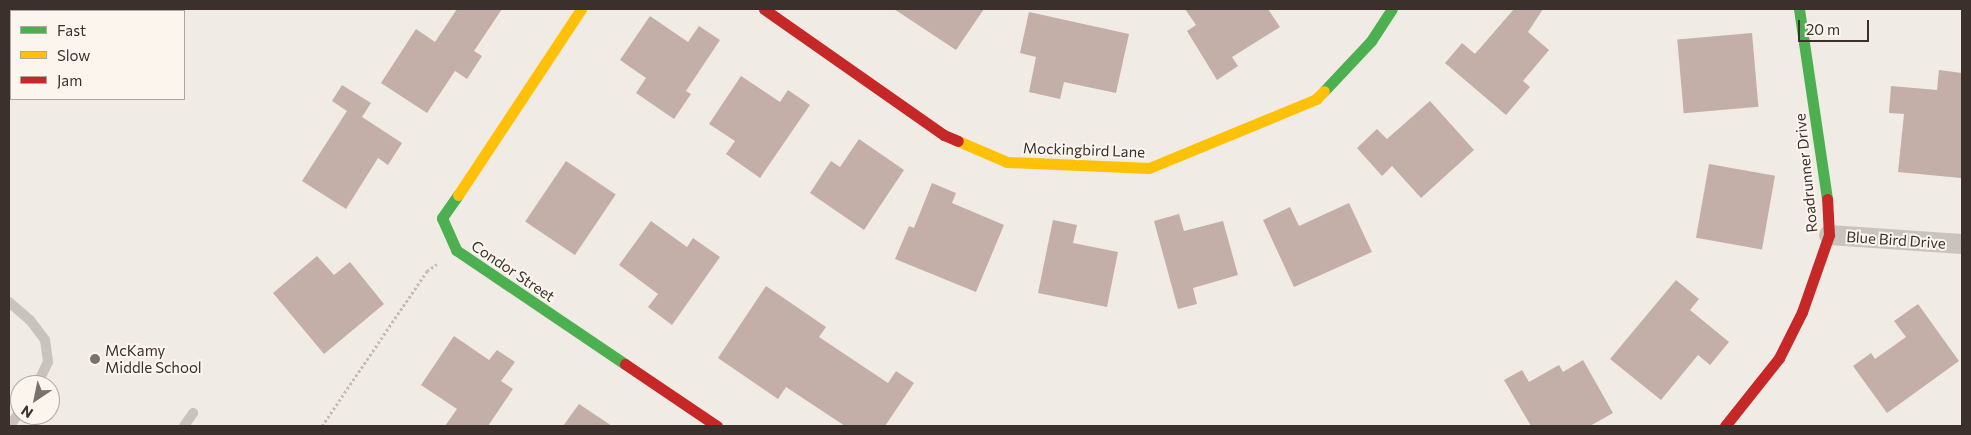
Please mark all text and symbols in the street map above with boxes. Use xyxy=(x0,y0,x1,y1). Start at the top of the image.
legend xyxy=(10,10,185,100)
scale bar xyxy=(1801,10,1872,42)
text: 20 m xyxy=(1806,20,1840,38)
text: Fast xyxy=(57,21,86,39)
text: Slow xyxy=(57,46,90,64)
text: Jam xyxy=(57,71,82,89)
street label: Roadrunner Drive xyxy=(1791,113,1821,233)
street label: Mockingbird Lane xyxy=(1023,139,1145,161)
street label: Blue Bird Drive xyxy=(1846,228,1946,252)
street label: Condor Street xyxy=(468,236,558,306)
place label: McKamy Middle School xyxy=(105,341,202,376)
marker: McKamy Middle School xyxy=(89,353,101,365)
north arrow xyxy=(10,375,60,425)
text: N xyxy=(18,402,36,422)

